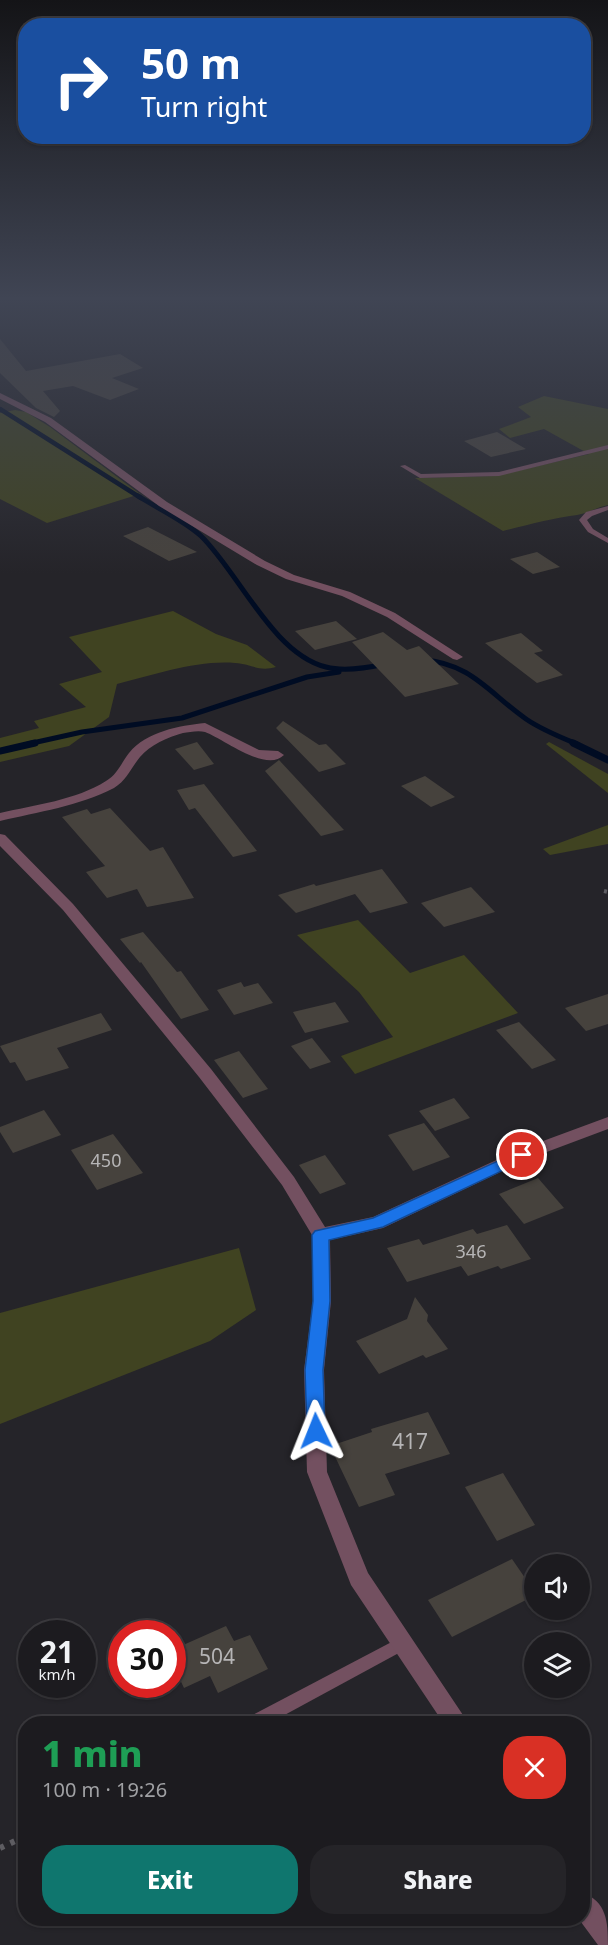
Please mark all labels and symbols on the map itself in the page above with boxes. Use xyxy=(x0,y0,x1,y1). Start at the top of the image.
pin xyxy=(496,1129,547,1180)
house number: 450 xyxy=(91,1148,121,1172)
house number: 346 xyxy=(456,1239,486,1263)
position arrow xyxy=(284,1399,348,1463)
house number: 417 xyxy=(392,1427,428,1455)
speed limit sign: 30 xyxy=(108,1620,186,1698)
house number: 504 xyxy=(199,1642,235,1670)

